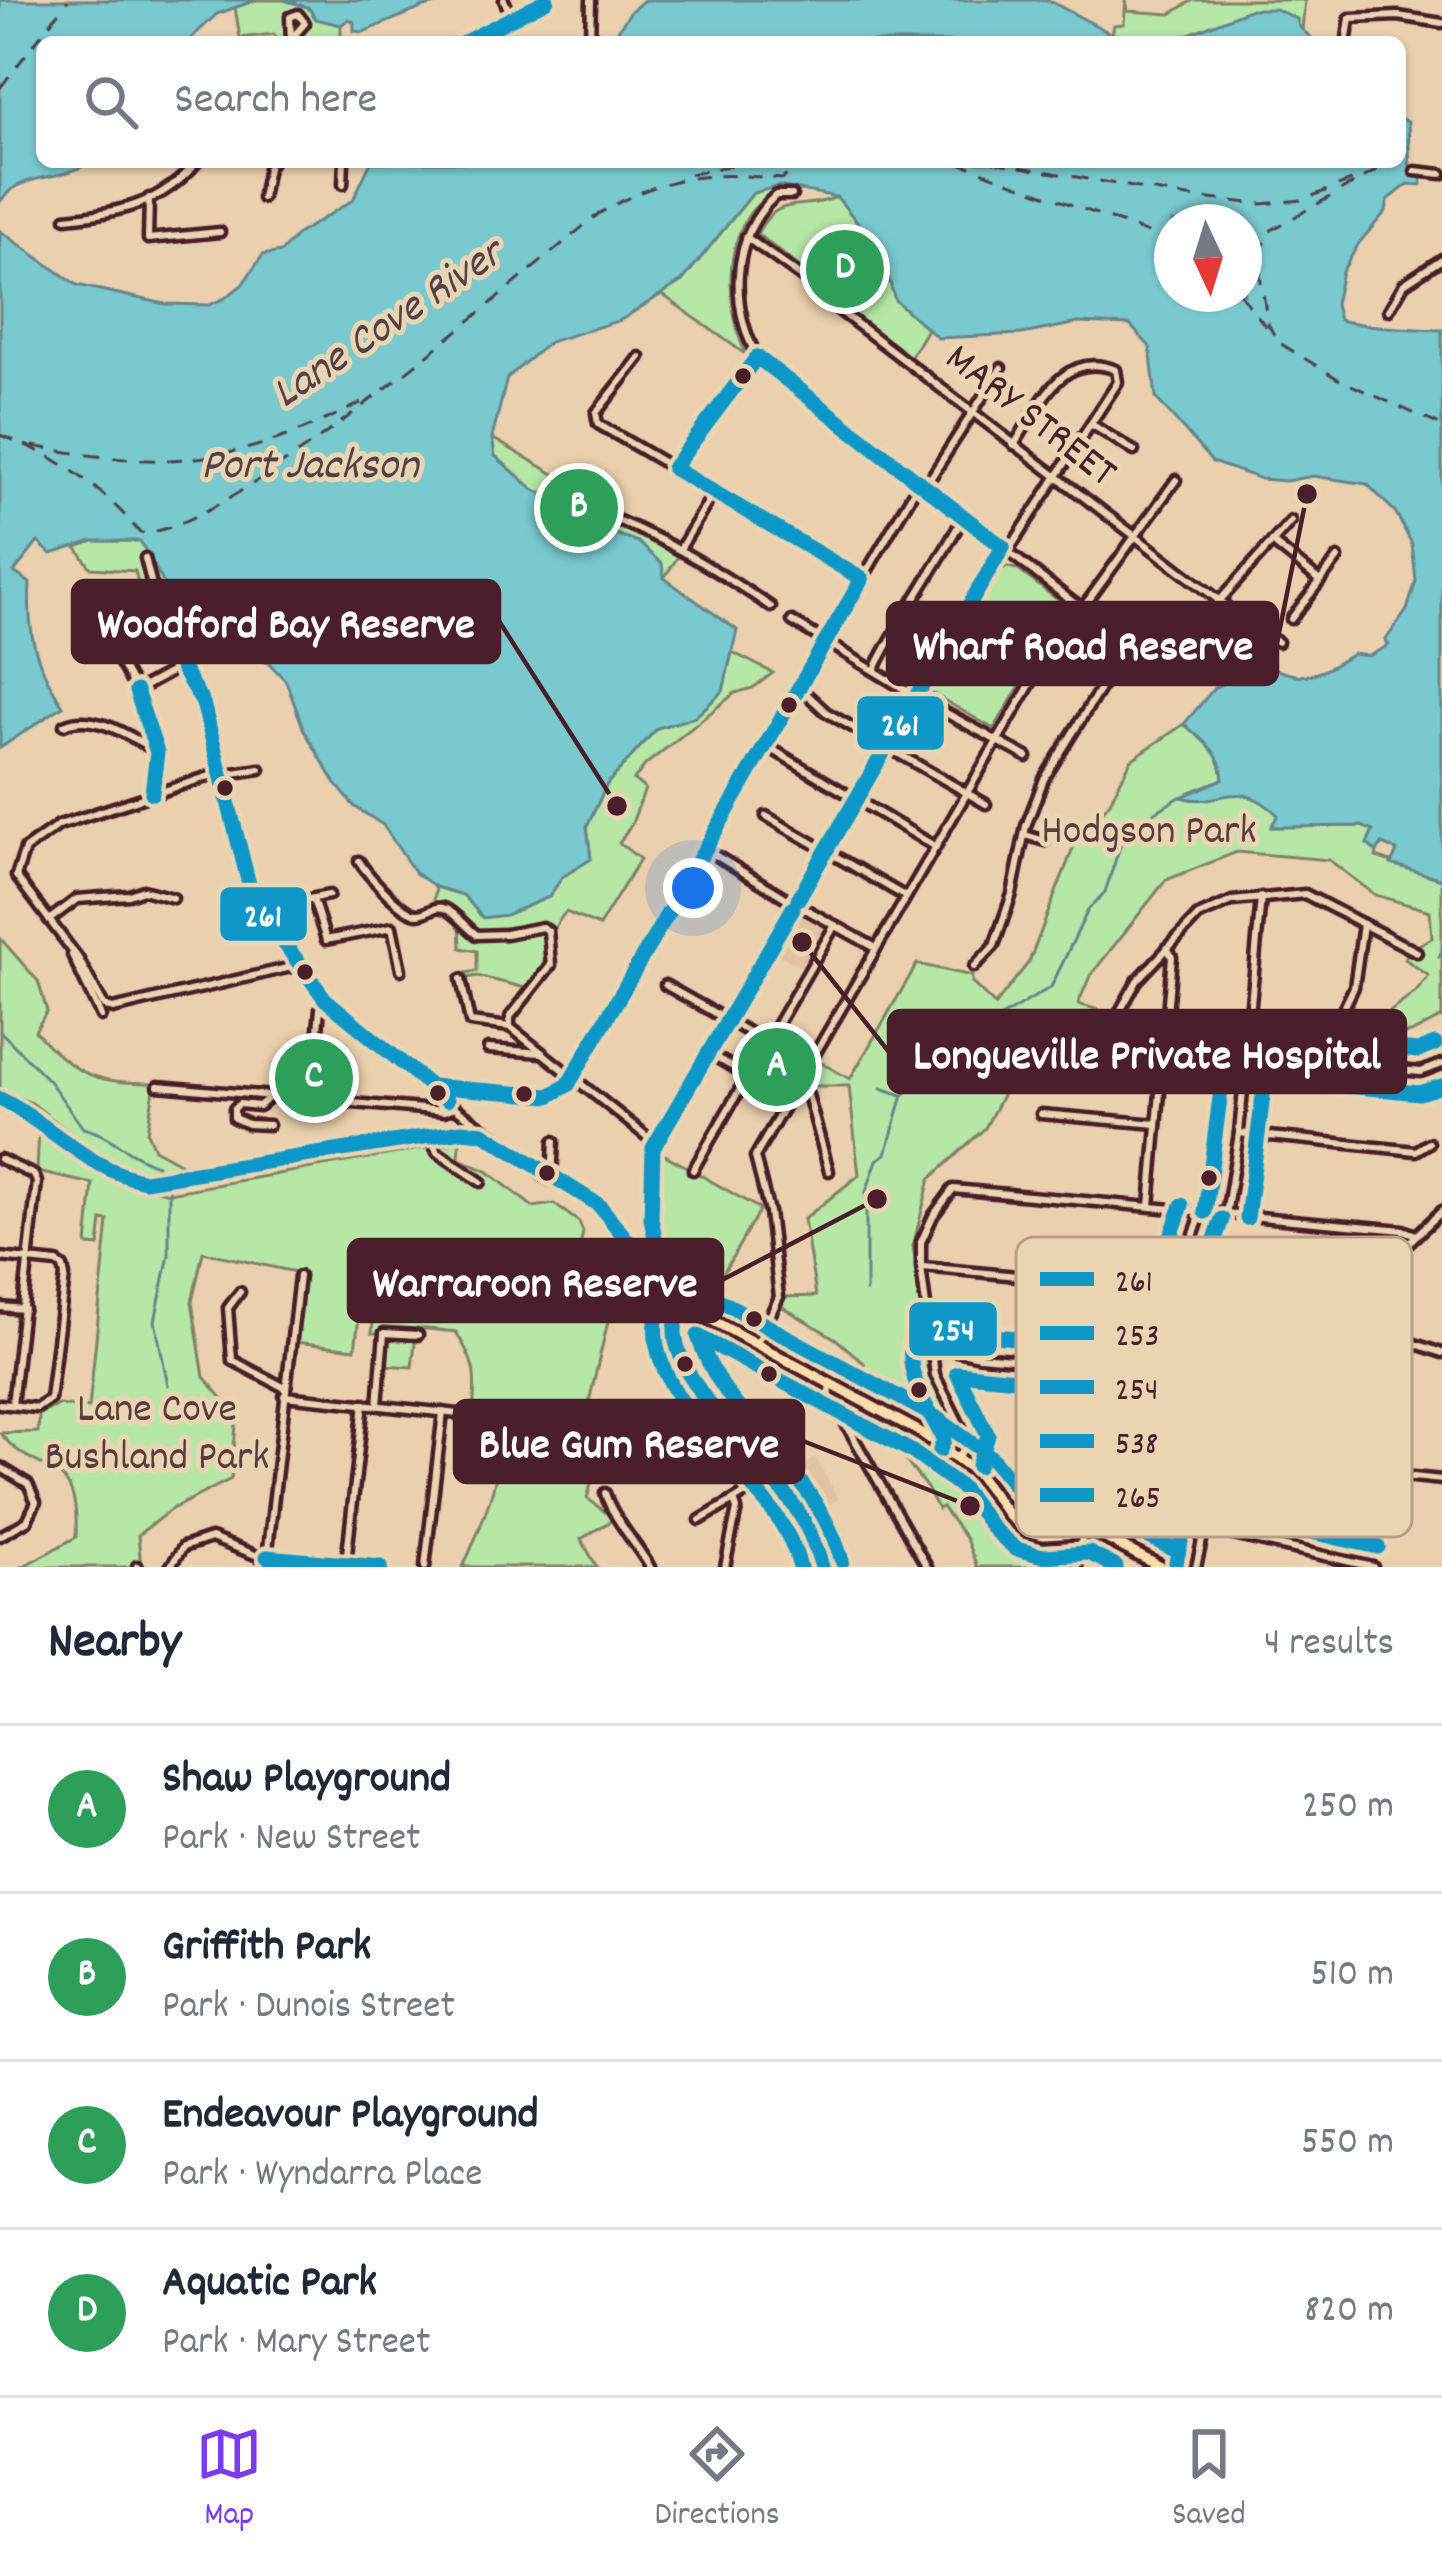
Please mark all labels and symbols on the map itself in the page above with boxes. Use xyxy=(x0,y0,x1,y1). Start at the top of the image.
north arrow xyxy=(1154,204,1262,312)
water label: Lane Cove River xyxy=(260,222,521,427)
pin: D xyxy=(806,224,884,314)
street label: MARY STREET xyxy=(930,332,1128,504)
unlabelled marker xyxy=(732,365,754,387)
water label: Port Jackson xyxy=(201,436,420,500)
pin: B xyxy=(540,463,618,553)
callout: Woodford Bay Reserve xyxy=(73,581,499,662)
text: Woodford Bay Reserve xyxy=(97,596,475,660)
callout: Wharf Road Reserve xyxy=(888,603,1277,684)
text: Wharf Road Reserve xyxy=(913,618,1253,682)
unlabelled marker xyxy=(778,694,800,716)
line badge: 261 xyxy=(855,694,946,752)
text: 261 xyxy=(881,705,919,752)
unlabelled marker xyxy=(214,777,236,799)
park label: Hodgson Park xyxy=(1041,804,1257,864)
your location xyxy=(663,858,723,918)
line badge: 261 xyxy=(218,885,309,943)
text: 261 xyxy=(244,896,282,943)
unlabelled marker xyxy=(294,961,316,983)
callout: Longueville Private Hospital xyxy=(889,1011,1405,1092)
pin: A xyxy=(738,1022,816,1112)
text: Longueville Private Hospital xyxy=(913,1027,1381,1091)
pin: C xyxy=(275,1033,353,1123)
unlabelled marker xyxy=(427,1082,449,1104)
unlabelled marker xyxy=(513,1083,535,1105)
unlabelled marker xyxy=(536,1162,558,1184)
unlabelled marker xyxy=(1198,1167,1220,1189)
legend xyxy=(1016,1237,1412,1537)
callout: Warraroon Reserve xyxy=(349,1240,722,1321)
text: Warraroon Reserve xyxy=(373,1255,698,1319)
text: 261 xyxy=(1115,1261,1153,1308)
line badge: 254 xyxy=(907,1300,999,1358)
unlabelled marker xyxy=(743,1308,765,1330)
text: 254 xyxy=(931,1310,975,1357)
text: 253 xyxy=(1115,1315,1159,1362)
unlabelled marker xyxy=(674,1353,696,1375)
unlabelled marker xyxy=(758,1363,780,1385)
text: 254 xyxy=(1115,1369,1158,1416)
unlabelled marker xyxy=(908,1379,930,1401)
park label: Lane Cove Bushland Park xyxy=(45,1382,269,1490)
callout: Blue Gum Reserve xyxy=(455,1401,803,1482)
text: Blue Gum Reserve xyxy=(479,1416,779,1480)
text: 538 xyxy=(1115,1423,1158,1470)
text: 265 xyxy=(1115,1477,1161,1524)

